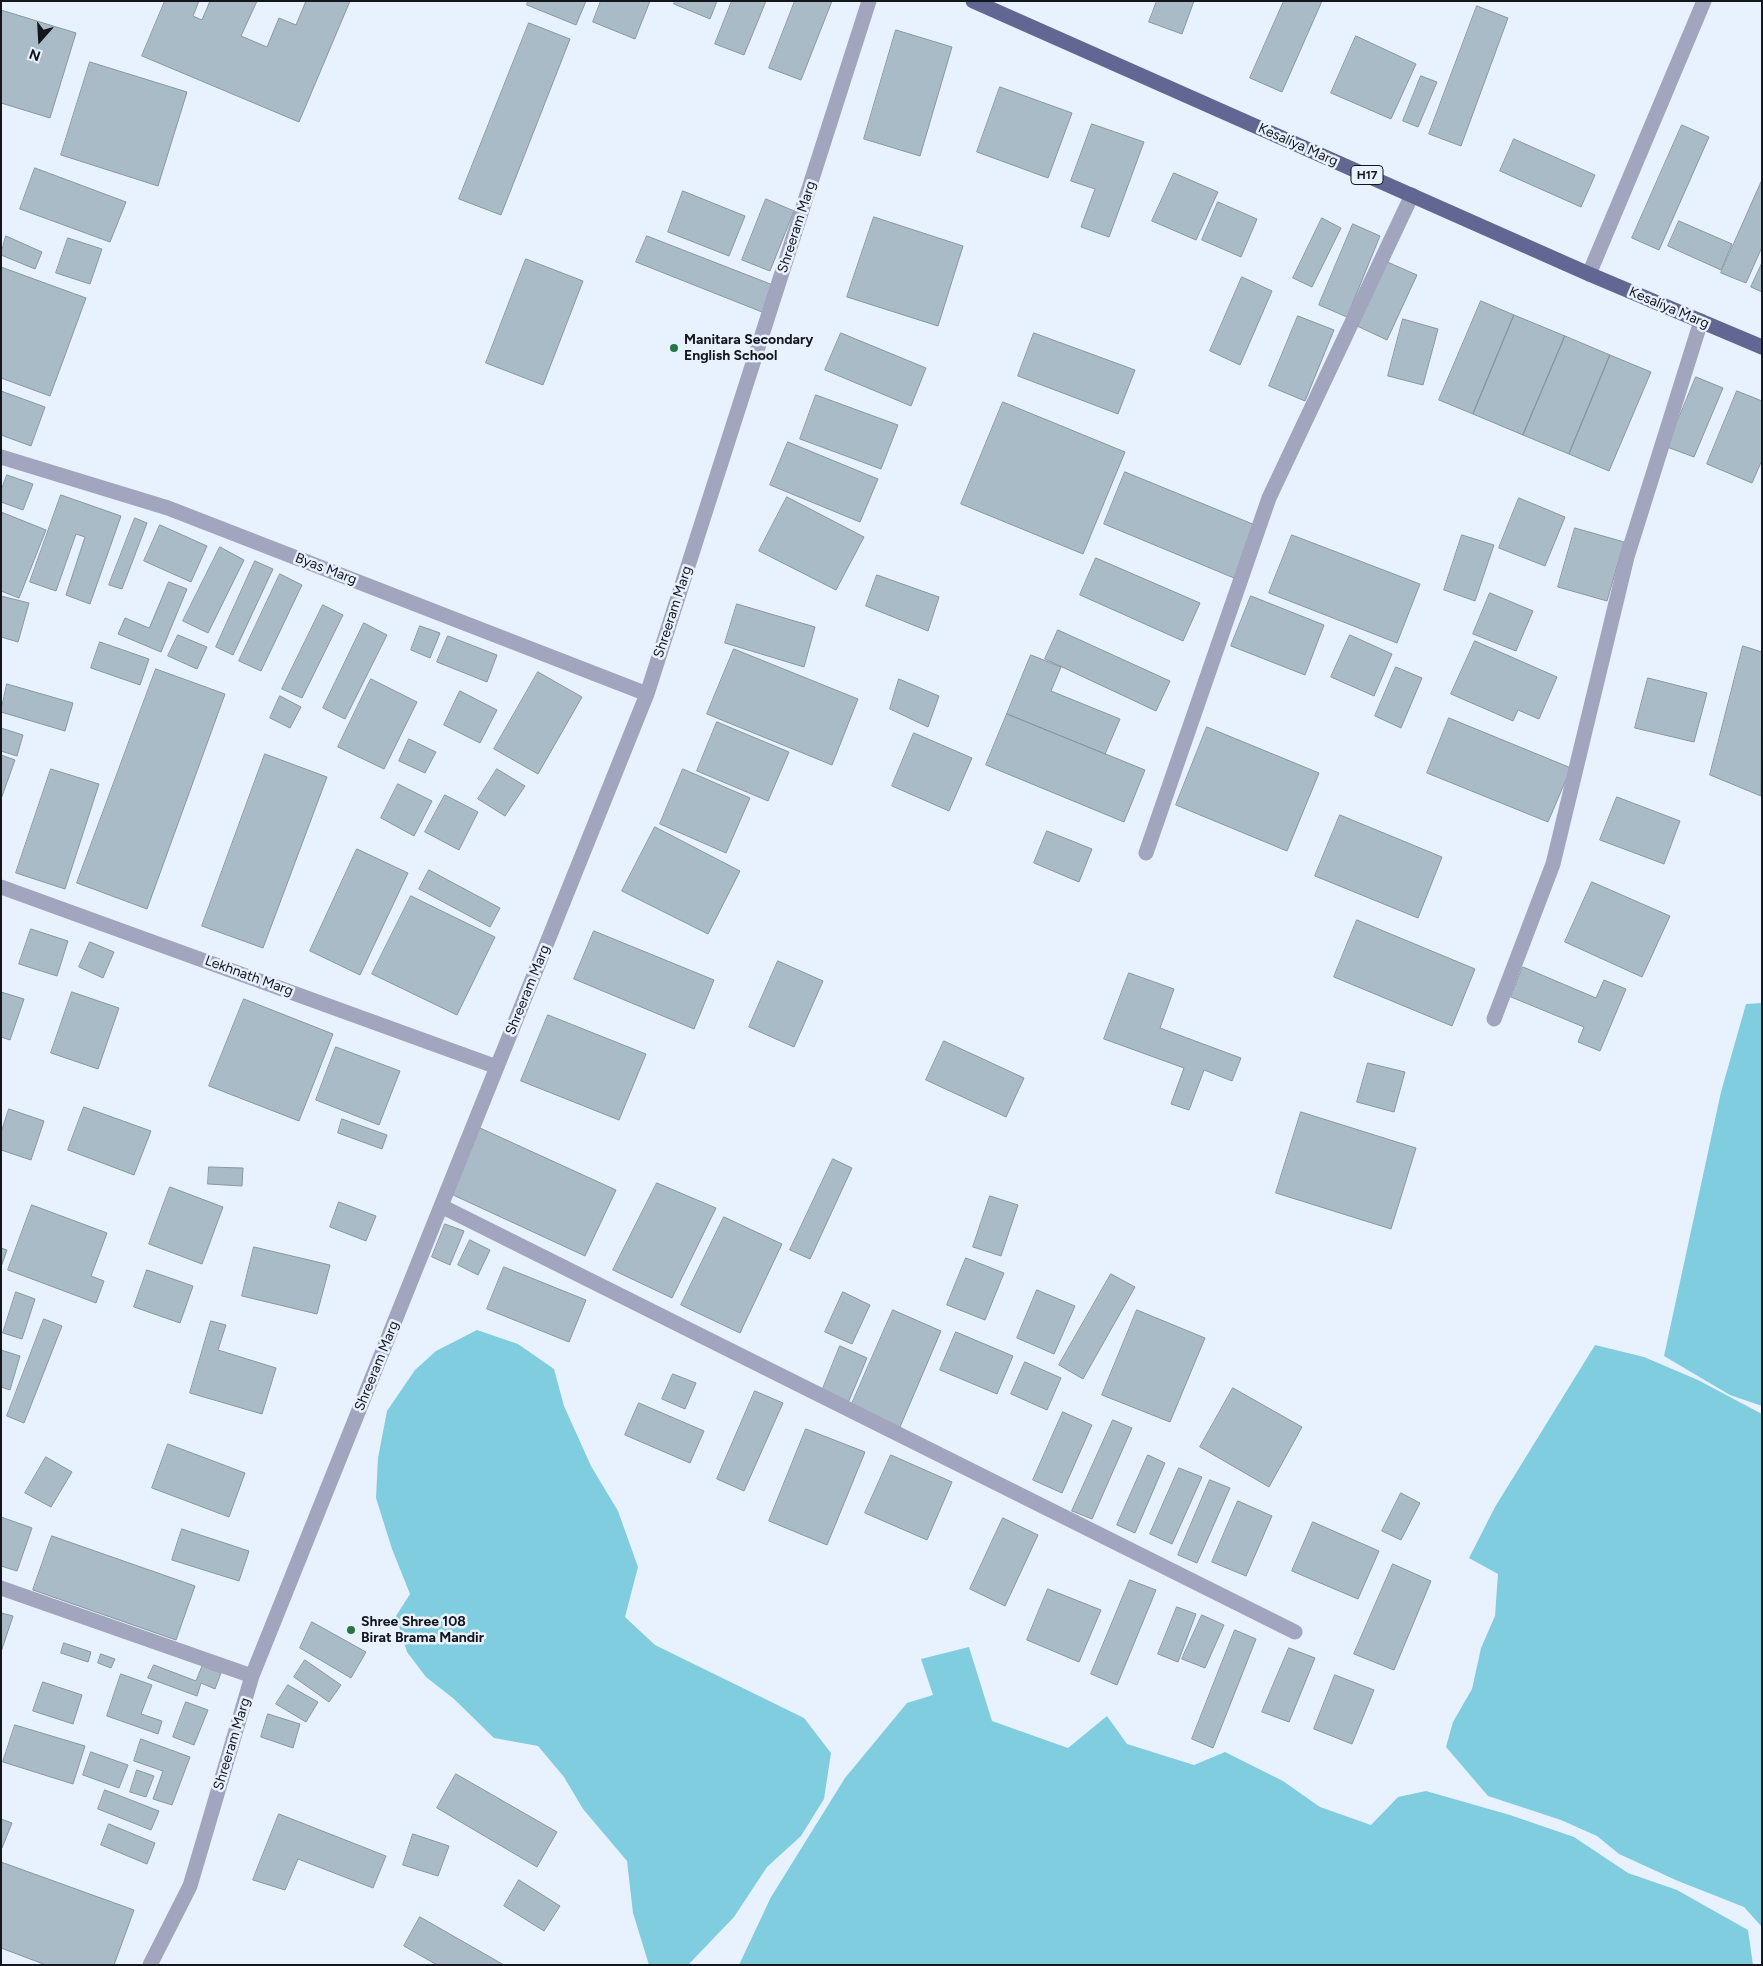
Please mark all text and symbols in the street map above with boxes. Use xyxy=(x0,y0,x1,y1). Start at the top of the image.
north arrow xyxy=(15,15,65,65)
text: N xyxy=(27,45,43,64)
street label: Kesaliya Marg xyxy=(1255,120,1341,170)
road number: H17 xyxy=(1351,166,1383,184)
street label: Shreeram Marg xyxy=(774,179,820,275)
street label: Kesaliya Marg xyxy=(1626,284,1712,332)
place label: Manitara Secondary English School xyxy=(684,332,813,364)
marker: Manitara Secondary English School xyxy=(668,342,680,354)
street label: Byas Marg xyxy=(293,550,359,588)
street label: Shreeram Marg xyxy=(650,564,696,660)
street label: Shreeram Marg xyxy=(502,943,554,1037)
street label: Lekhnath Marg xyxy=(202,952,296,1000)
street label: Shreeram Marg xyxy=(351,1319,403,1413)
place label: Shree Shree 108 Birat Brama Mandir xyxy=(361,1614,484,1646)
marker: Shree Shree 108 Birat Brama Mandir xyxy=(345,1624,357,1636)
street label: Shreeram Marg xyxy=(210,1696,254,1792)

